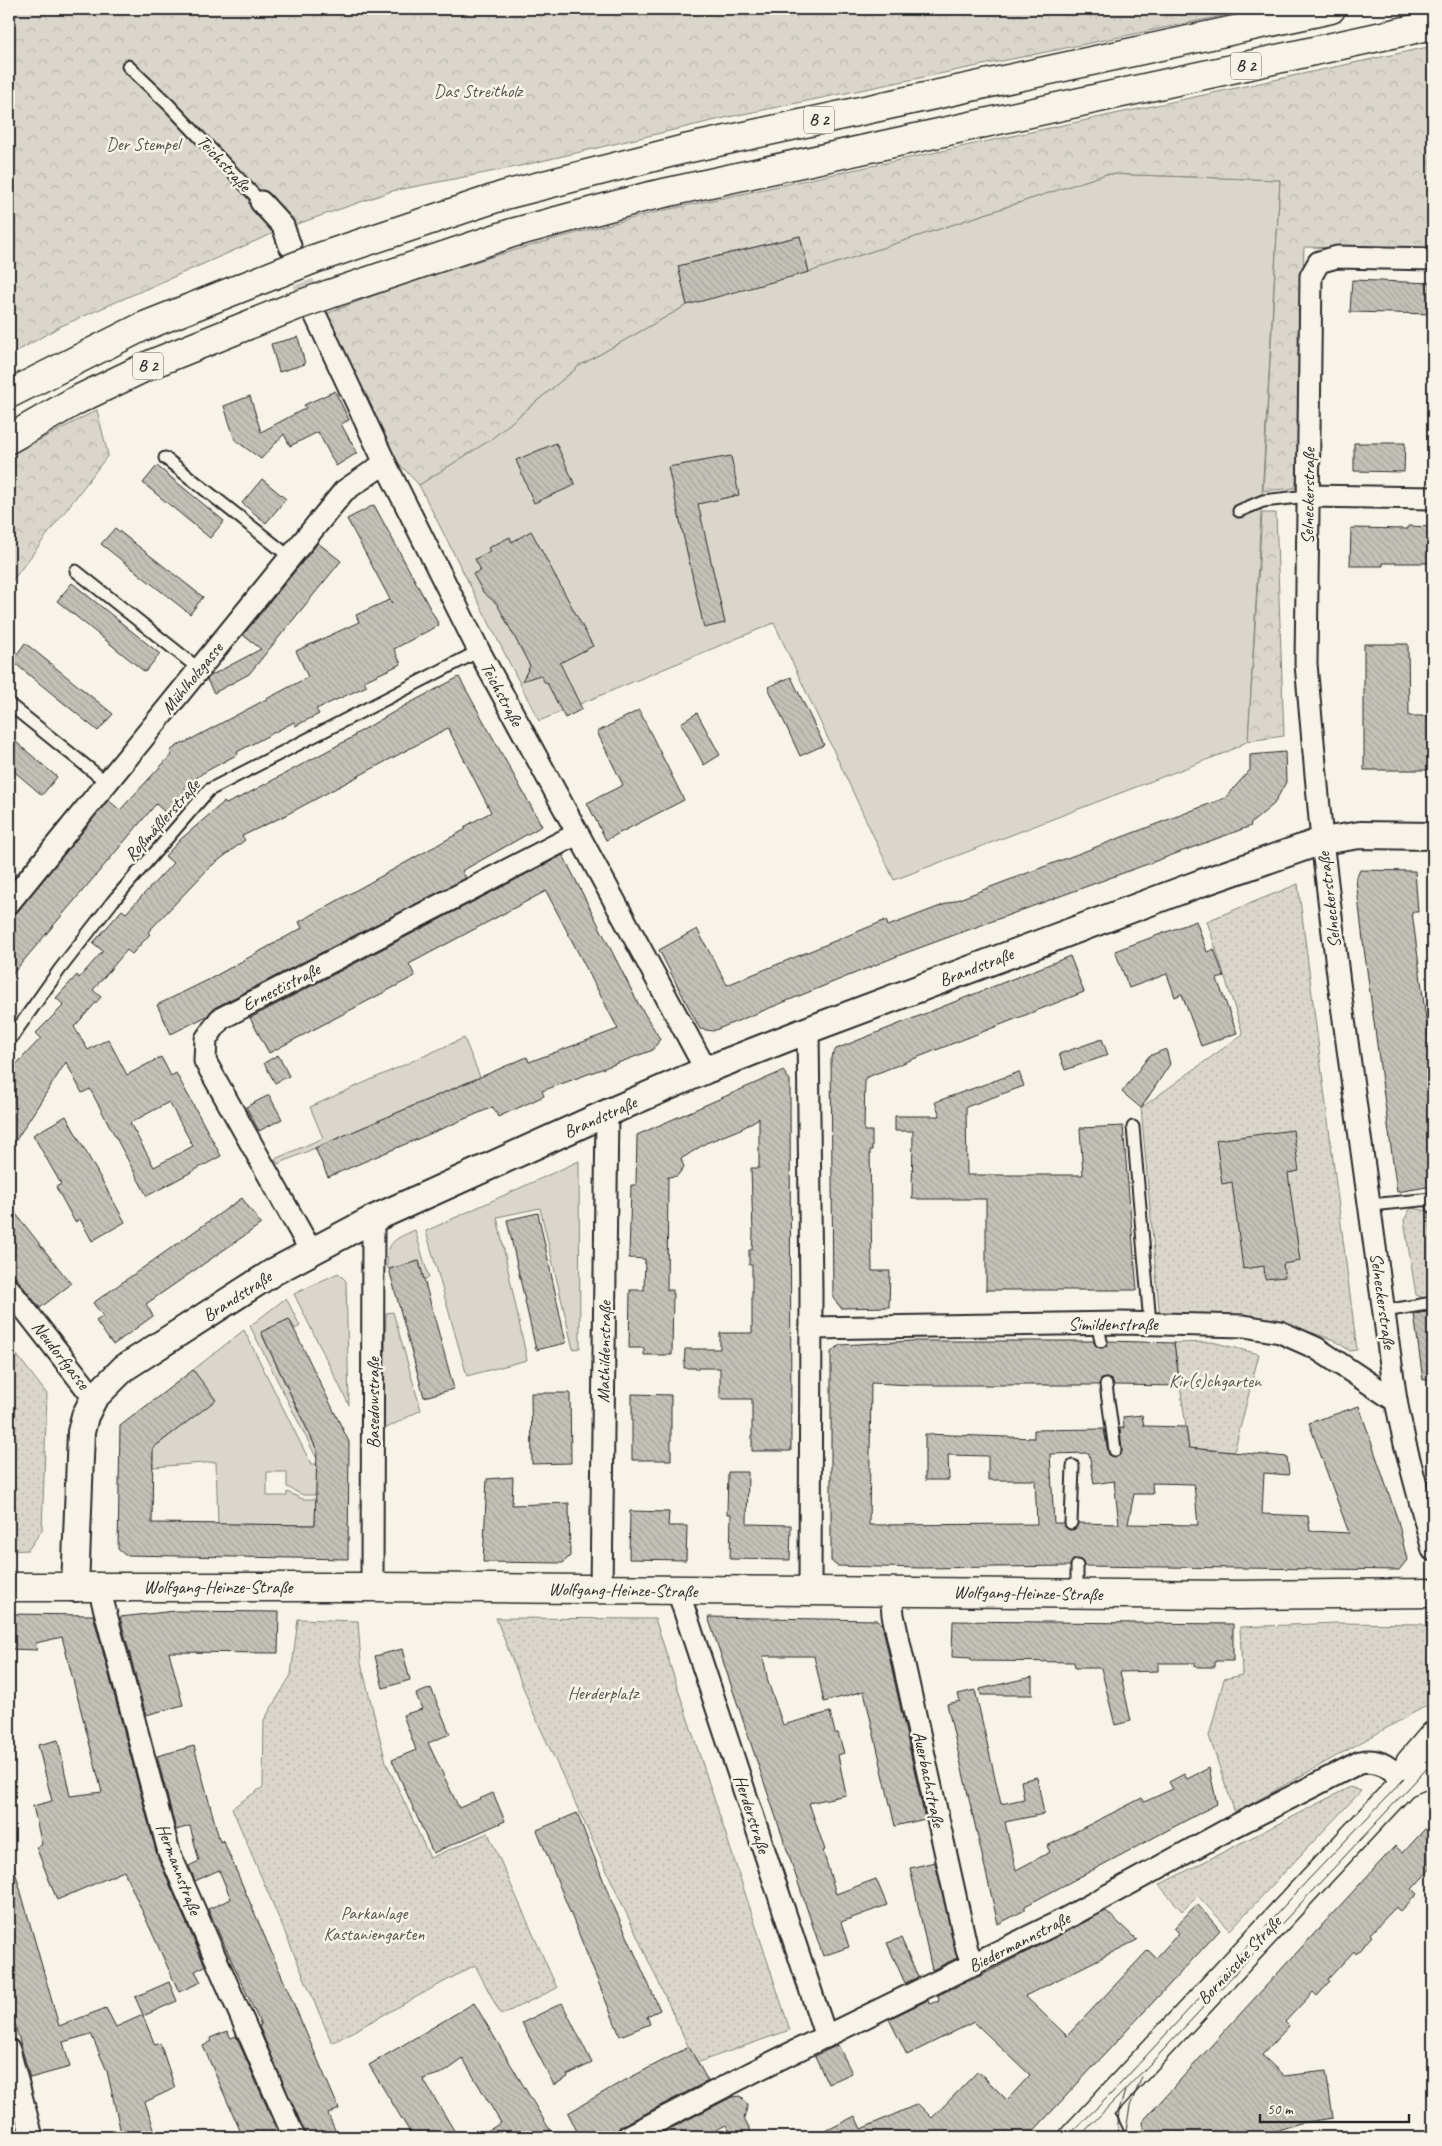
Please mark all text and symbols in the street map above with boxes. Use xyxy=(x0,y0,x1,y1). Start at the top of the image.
road number: B 2 xyxy=(1231,52,1261,80)
park label: Das Streitholz xyxy=(434,80,525,102)
road number: B 2 xyxy=(804,106,834,134)
street label: Teichstraße xyxy=(192,130,256,197)
park label: Der Stempel xyxy=(106,133,183,155)
road number: B 2 xyxy=(133,352,163,380)
street label: Selneckerstraße xyxy=(1296,446,1320,544)
street label: Mühlholzgasse xyxy=(156,637,228,718)
street label: Teichstraße xyxy=(476,658,529,731)
street label: Roßmäßlerstraße xyxy=(120,774,205,865)
street label: Selneckerstraße xyxy=(1312,850,1346,949)
street label: Brandstraße xyxy=(936,942,1017,991)
street label: Ernestistraße xyxy=(238,958,325,1016)
street label: Brandstraße xyxy=(560,1091,641,1143)
street label: Selneckerstraße xyxy=(1365,1252,1401,1351)
street label: Brandstraße xyxy=(198,1265,276,1326)
street label: Mathildenstraße xyxy=(592,1300,616,1403)
street label: Simildenstraße xyxy=(1068,1313,1159,1335)
street label: Neudorfgasse xyxy=(27,1316,95,1395)
street label: Basedowstraße xyxy=(362,1356,384,1449)
park label: Kir(s)chgarten xyxy=(1169,1370,1262,1392)
street label: Wolfgang-Heinze-Straße xyxy=(144,1576,294,1598)
street label: Wolfgang-Heinze-Straße xyxy=(548,1578,699,1602)
street label: Wolfgang-Heinze-Straße xyxy=(953,1581,1104,1605)
park label: Herderplatz xyxy=(568,1682,641,1704)
street label: Auerbachstraße xyxy=(908,1729,950,1830)
street label: Herderstraße xyxy=(729,1772,775,1857)
street label: Hermannstraße xyxy=(152,1820,207,1919)
park label: Parkanlage Kastaniengarten xyxy=(324,1902,425,1945)
street label: Biedermannstraße xyxy=(964,1906,1075,1977)
street label: Bornaische Straße xyxy=(1192,1910,1286,2009)
scale bar xyxy=(1260,2091,1408,2123)
text: 50 m xyxy=(1267,2100,1294,2119)

